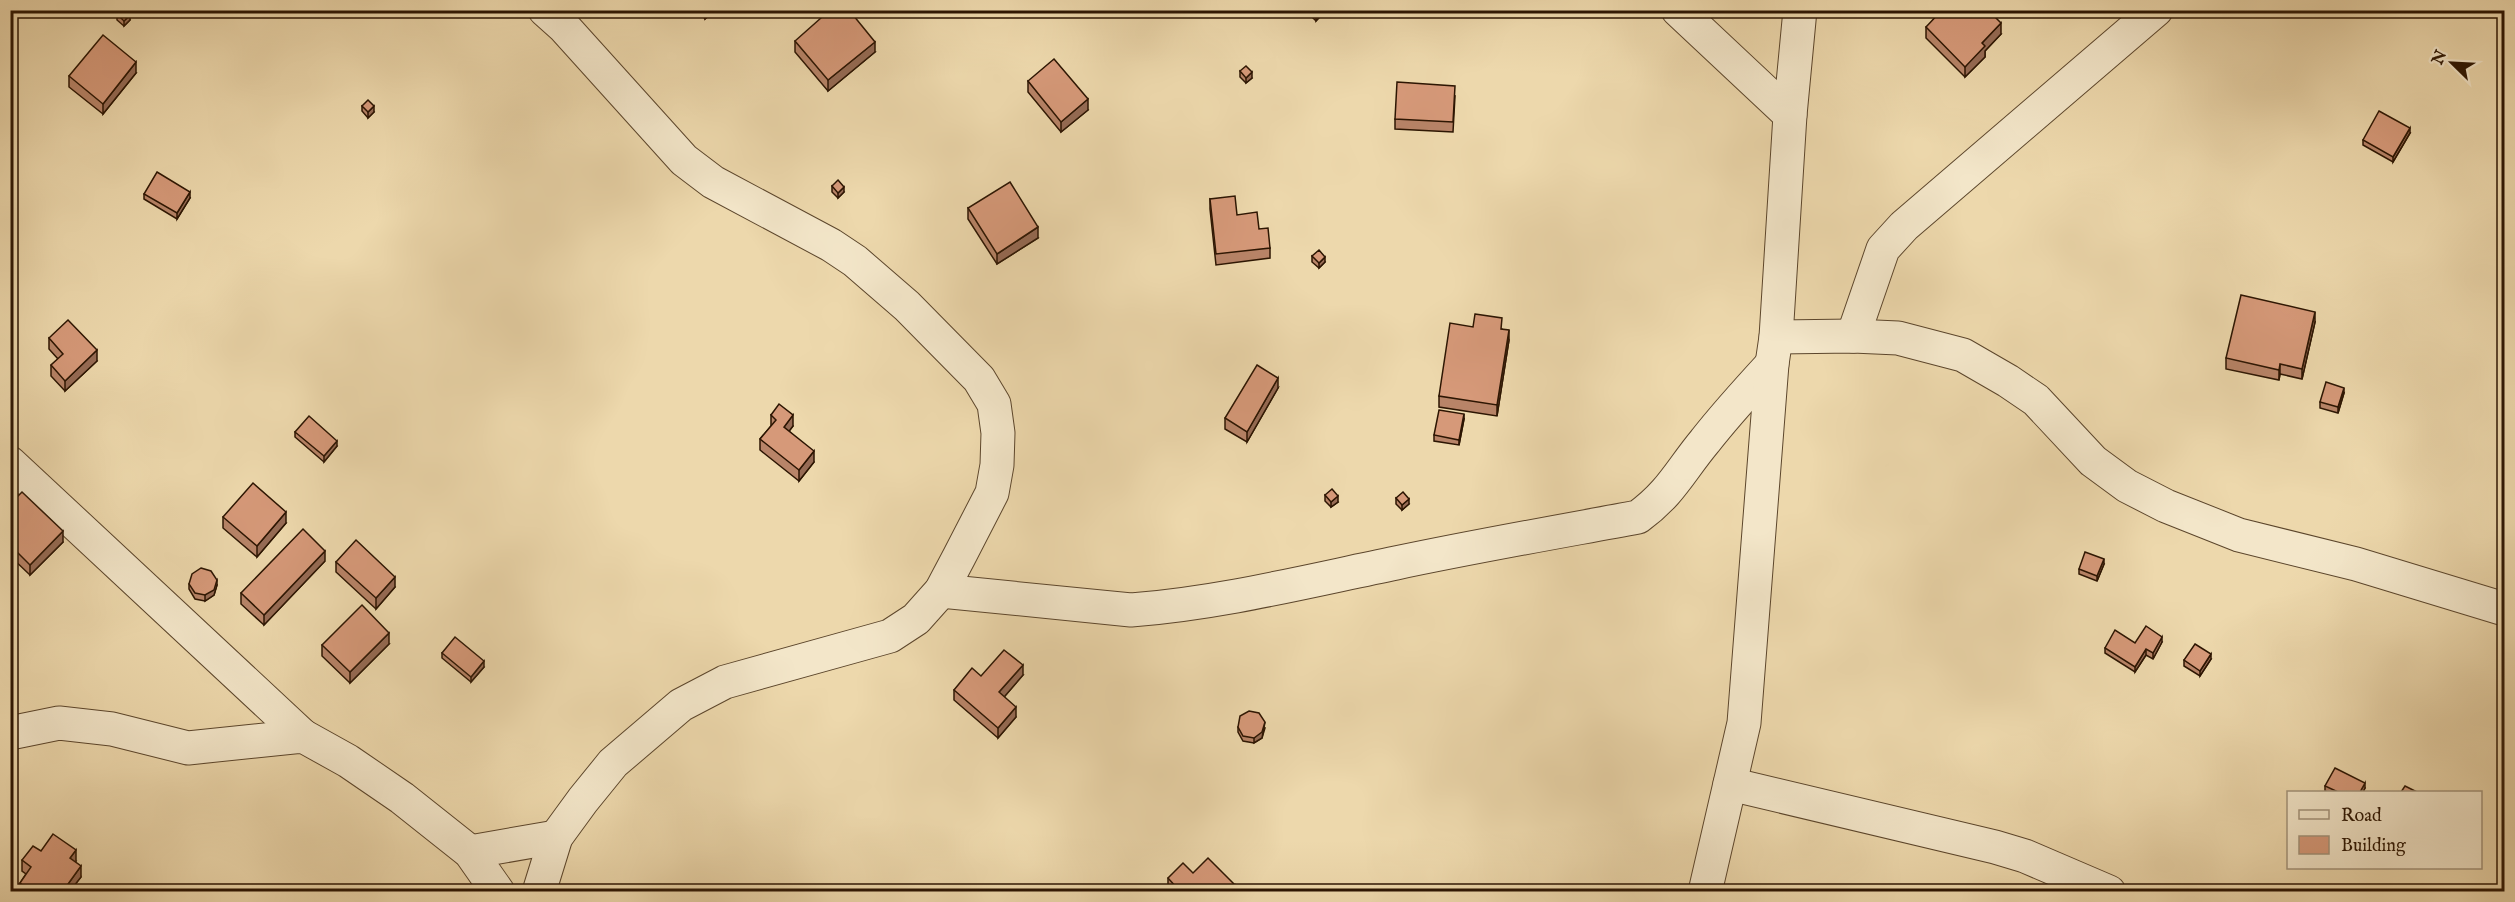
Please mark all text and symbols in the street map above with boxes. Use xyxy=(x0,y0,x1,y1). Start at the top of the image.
north arrow xyxy=(2422,33,2482,93)
text: N xyxy=(2428,47,2452,69)
legend xyxy=(2287,791,2482,869)
text: Road xyxy=(2341,805,2382,828)
text: Building xyxy=(2341,835,2406,858)

